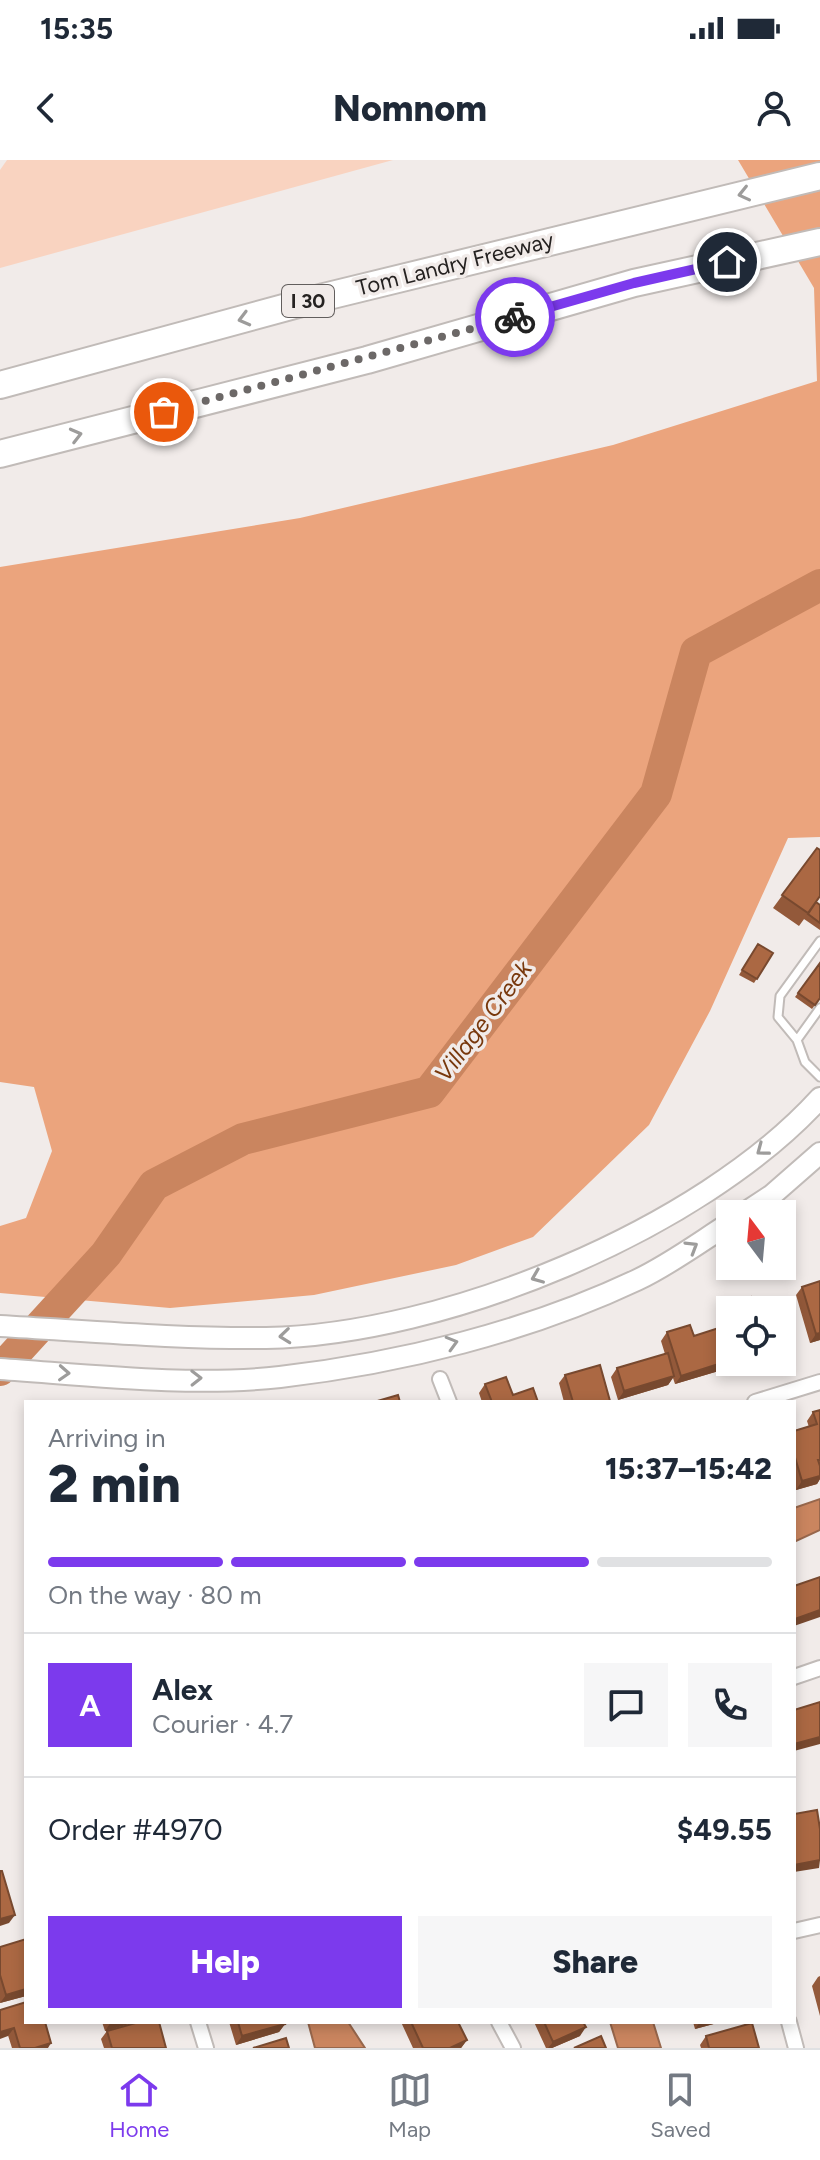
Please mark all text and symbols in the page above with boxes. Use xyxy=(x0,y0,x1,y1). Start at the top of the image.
text: 15:35 xyxy=(40,10,113,47)
icon: back xyxy=(24,86,68,130)
icon: person xyxy=(752,86,796,130)
text: Nomnom xyxy=(333,87,487,130)
one-way arrow xyxy=(738,185,751,202)
street label: Tom Landry Freeway xyxy=(353,226,557,302)
pin xyxy=(693,228,761,296)
icon: home xyxy=(705,240,749,284)
courier xyxy=(475,277,555,357)
road number: I 30 xyxy=(282,285,334,317)
icon: bike xyxy=(493,295,537,339)
one-way arrow xyxy=(237,309,251,326)
pin xyxy=(130,378,198,446)
icon: bag xyxy=(142,390,186,434)
one-way arrow xyxy=(68,427,82,444)
water label: Village Creek xyxy=(428,954,539,1087)
one-way arrow xyxy=(756,1140,771,1154)
north arrow xyxy=(716,1200,796,1280)
map controls xyxy=(716,1200,796,1376)
one-way arrow xyxy=(683,1241,698,1257)
one-way arrow xyxy=(531,1267,545,1284)
button: locate xyxy=(716,1296,796,1376)
one-way arrow xyxy=(278,1328,291,1345)
one-way arrow xyxy=(445,1335,459,1352)
one-way arrow xyxy=(58,1364,71,1381)
one-way arrow xyxy=(190,1370,203,1387)
text: Arriving in xyxy=(48,1422,166,1454)
text: 15:37–15:42 xyxy=(605,1450,772,1487)
text: 2 min xyxy=(48,1453,181,1515)
text: On the way · 80 m xyxy=(48,1579,262,1611)
button: chat xyxy=(584,1663,668,1747)
button: phone xyxy=(688,1663,772,1747)
text: Alex xyxy=(152,1671,213,1708)
text: A xyxy=(79,1687,101,1724)
text: Courier · 4.7 xyxy=(152,1708,293,1740)
text: Order #4970 xyxy=(48,1811,223,1848)
text: $49.55 xyxy=(677,1811,772,1848)
button: Help xyxy=(48,1916,402,2008)
button: Share xyxy=(418,1916,772,2008)
tab: Home xyxy=(109,2068,169,2143)
tab: Map xyxy=(388,2068,432,2143)
tab: Saved xyxy=(650,2068,711,2143)

